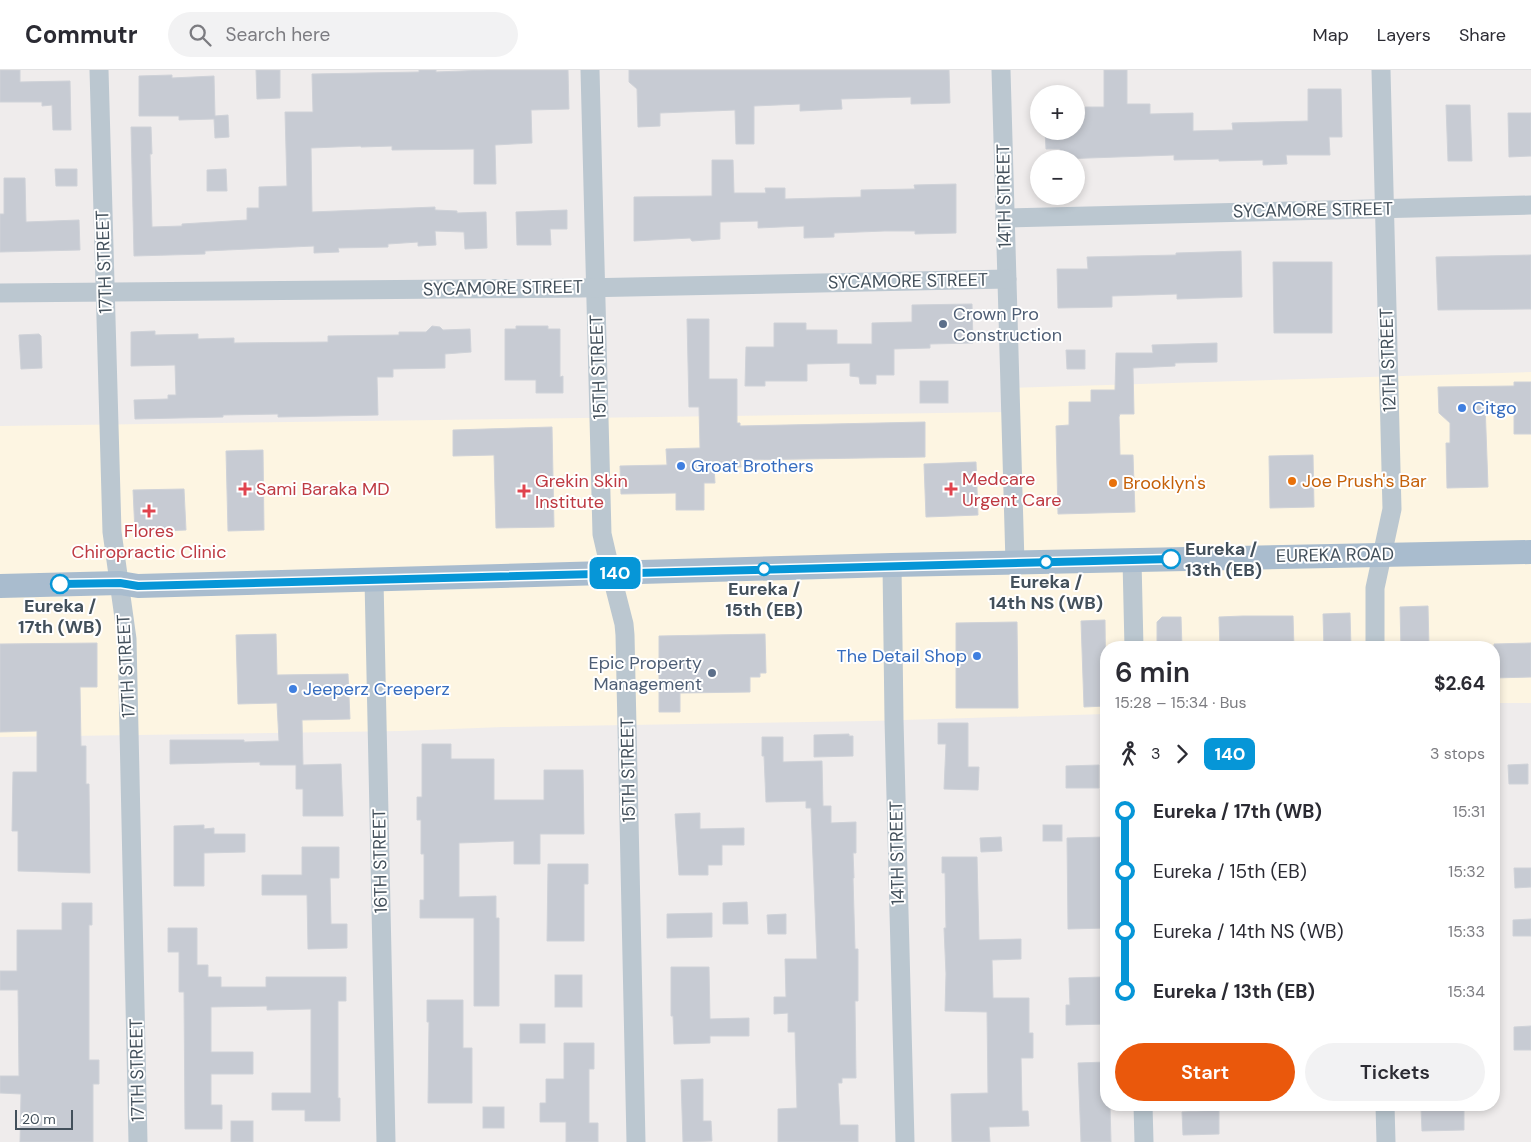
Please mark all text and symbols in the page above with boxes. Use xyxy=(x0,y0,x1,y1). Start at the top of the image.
search box xyxy=(168,12,518,57)
text: Commutr xyxy=(25,19,138,50)
icon: search xyxy=(186,21,214,49)
text: Search here xyxy=(226,22,330,47)
text: Map xyxy=(1313,23,1349,47)
text: Layers xyxy=(1377,23,1431,47)
text: Share xyxy=(1459,23,1506,47)
map controls xyxy=(1030,85,1085,205)
button: + xyxy=(1030,85,1085,140)
street label: 14TH STREET xyxy=(991,144,1017,248)
button: − xyxy=(1030,150,1085,205)
street label: SYCAMORE STREET xyxy=(1233,197,1393,223)
street label: 17TH STREET xyxy=(90,210,118,314)
street label: SYCAMORE STREET xyxy=(828,268,988,294)
street label: SYCAMORE STREET xyxy=(423,275,583,301)
place label: Crown Pro Construction xyxy=(953,302,1062,347)
street label: 12TH STREET xyxy=(1374,308,1402,412)
street label: 15TH STREET xyxy=(584,314,612,420)
marker: Crown Pro Construction xyxy=(937,318,949,330)
place label: Citgo xyxy=(1472,396,1517,420)
marker: Citgo xyxy=(1456,402,1468,414)
place label: Groat Brothers xyxy=(691,454,814,478)
marker: Groat Brothers xyxy=(675,460,687,472)
place label: Medcare Urgent Care xyxy=(962,467,1062,512)
place label: Grekin Skin Institute xyxy=(535,469,628,514)
place label: Joe Prush's Bar xyxy=(1302,469,1427,493)
place label: Brooklyn's xyxy=(1123,471,1206,495)
marker: Joe Prush's Bar xyxy=(1286,475,1298,487)
place label: Sami Baraka MD xyxy=(256,477,390,501)
marker: Brooklyn's xyxy=(1107,477,1119,489)
marker: Sami Baraka MD xyxy=(238,482,252,496)
marker: Medcare Urgent Care xyxy=(944,482,958,496)
marker: Grekin Skin Institute xyxy=(517,484,531,498)
marker: Flores Chiropractic Clinic xyxy=(142,504,156,518)
place label: Flores Chiropractic Clinic xyxy=(72,519,226,564)
place label: Eureka / 13th (EB) xyxy=(1185,537,1262,582)
street label: EUREKA ROAD xyxy=(1276,542,1394,568)
marker: Eureka / 13th (EB) xyxy=(1161,549,1181,569)
marker: Eureka / 14th NS (WB) xyxy=(1039,555,1053,569)
line badge: 140 xyxy=(586,557,644,589)
text: 140 xyxy=(600,561,630,585)
marker: Eureka / 15th (EB) xyxy=(757,562,771,576)
place label: Eureka / 14th NS (WB) xyxy=(989,570,1103,615)
marker: Eureka / 17th (WB) xyxy=(50,574,70,594)
place label: Eureka / 15th (EB) xyxy=(725,577,803,622)
place label: Eureka / 17th (WB) xyxy=(18,594,102,639)
street label: 17TH STREET xyxy=(111,614,141,718)
place label: The Detail Shop xyxy=(837,644,967,668)
marker: The Detail Shop xyxy=(971,650,983,662)
place label: Epic Property Management xyxy=(589,651,702,696)
text: 6 min xyxy=(1115,654,1190,691)
marker: Epic Property Management xyxy=(706,667,718,679)
text: $2.64 xyxy=(1434,671,1485,696)
place label: Jeeperz Creeperz xyxy=(303,677,450,701)
marker: Jeeperz Creeperz xyxy=(287,683,299,695)
text: 15:28 – 15:34 · Bus xyxy=(1115,692,1247,713)
street label: 15TH STREET xyxy=(615,717,641,823)
icon: walk xyxy=(1115,740,1143,768)
icon: forward xyxy=(1168,740,1196,768)
text: 140 xyxy=(1214,742,1245,766)
text: 3 xyxy=(1151,743,1160,764)
text: 3 stops xyxy=(1430,743,1485,764)
text: Eureka / 17th (WB) xyxy=(1153,799,1322,824)
street label: 14TH STREET xyxy=(884,801,910,905)
text: 15:31 xyxy=(1453,801,1485,822)
street label: 16TH STREET xyxy=(367,808,393,914)
text: Eureka / 15th (EB) xyxy=(1153,859,1307,884)
text: 15:32 xyxy=(1448,861,1485,882)
text: Eureka / 14th NS (WB) xyxy=(1153,919,1344,944)
text: 15:33 xyxy=(1448,921,1485,942)
text: Eureka / 13th (EB) xyxy=(1153,979,1315,1004)
text: 15:34 xyxy=(1448,981,1485,1002)
street label: 17TH STREET xyxy=(124,1018,150,1122)
button: Start xyxy=(1115,1043,1295,1101)
button: Tickets xyxy=(1305,1043,1485,1101)
scale bar xyxy=(15,1107,72,1130)
text: 20 m xyxy=(22,1110,56,1128)

